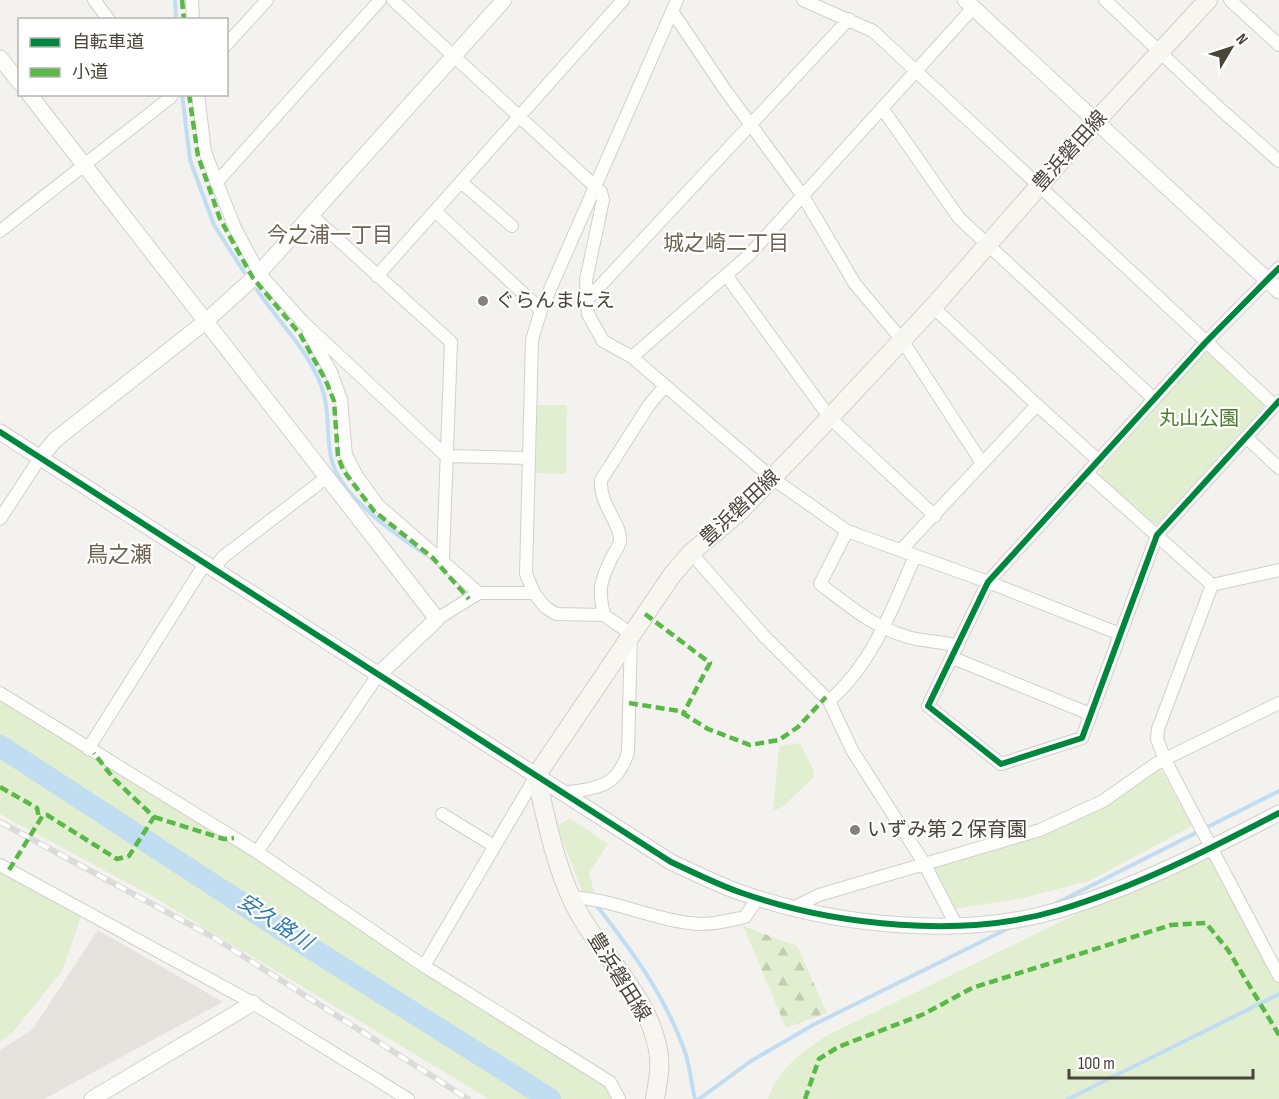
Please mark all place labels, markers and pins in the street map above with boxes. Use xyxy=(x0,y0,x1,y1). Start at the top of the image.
place label: ぐらんまにえ xyxy=(495,289,615,313)
marker: ぐらんまにえ xyxy=(476,294,490,308)
place label: いずみ第２保育園 xyxy=(867,818,1027,842)
marker: いずみ第２保育園 xyxy=(848,823,862,837)

